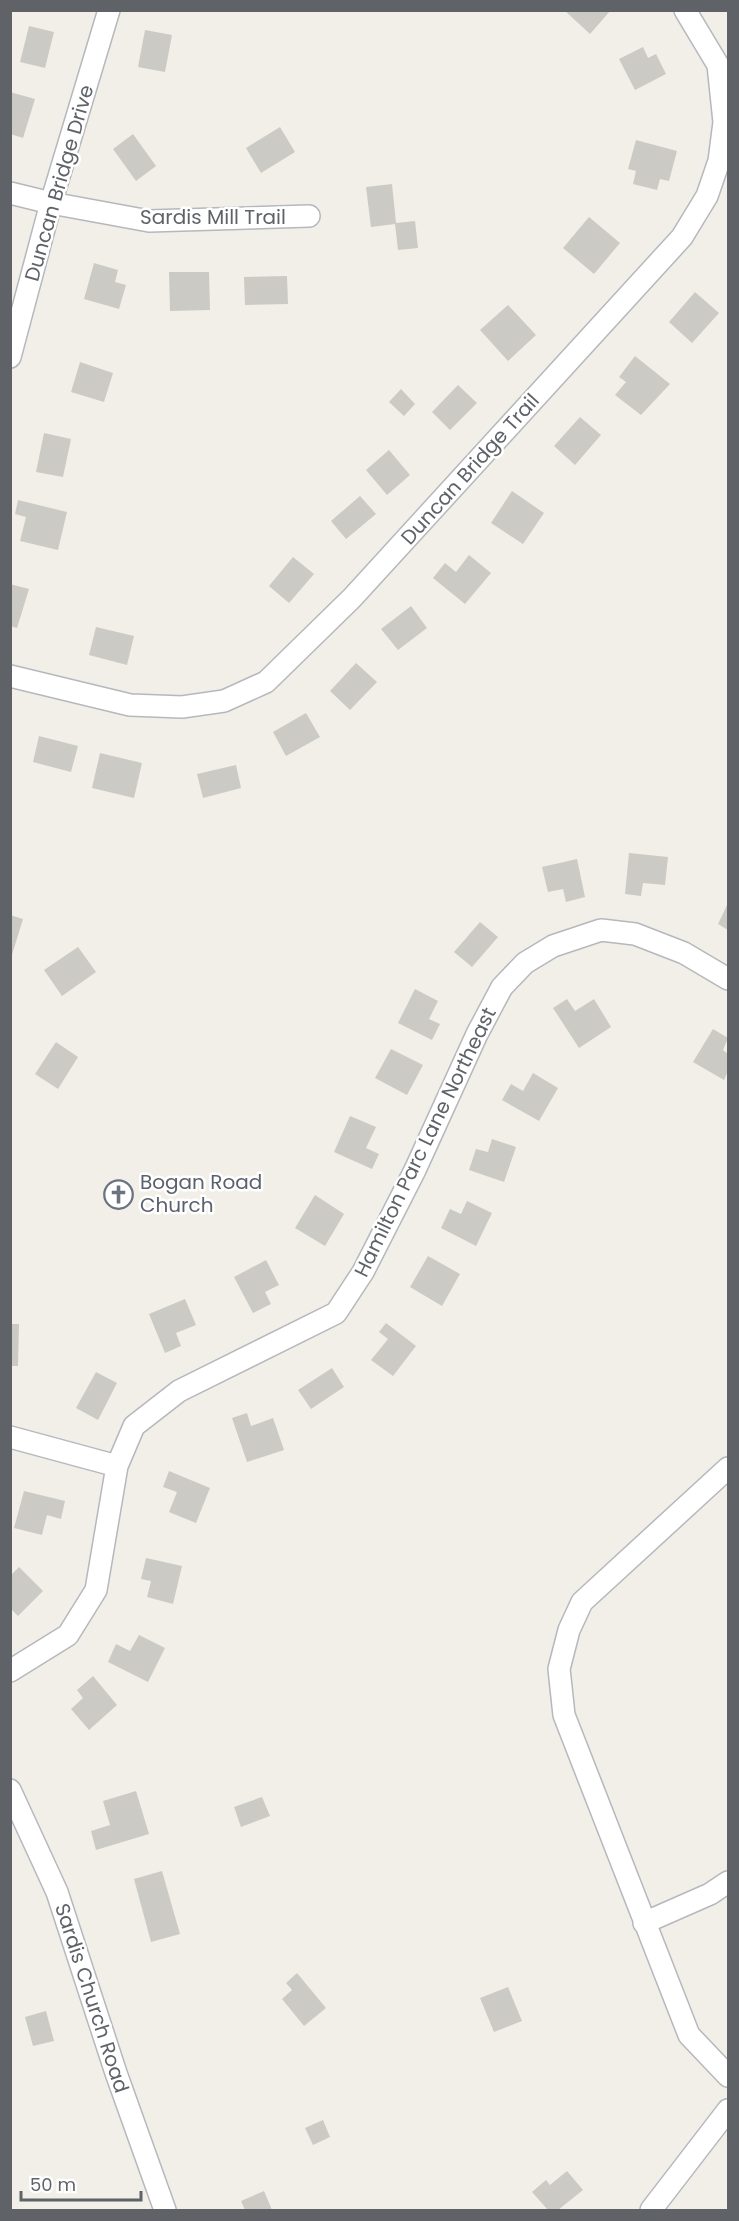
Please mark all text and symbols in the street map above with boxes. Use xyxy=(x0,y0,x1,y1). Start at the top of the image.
street label: Duncan Bridge Drive xyxy=(18,82,100,284)
street label: Sardis Mill Trail xyxy=(140,203,286,231)
street label: Duncan Bridge Trail xyxy=(394,387,546,551)
street label: Hamilton Parc Lane Northeast xyxy=(347,1002,503,1282)
place label: Bogan Road Church xyxy=(140,1168,262,1219)
church icon: Bogan Road Church xyxy=(103,1178,135,1210)
street label: Sardis Church Road xyxy=(48,1900,136,2096)
scale bar xyxy=(21,2164,141,2202)
text: 50 m xyxy=(30,2172,76,2197)

